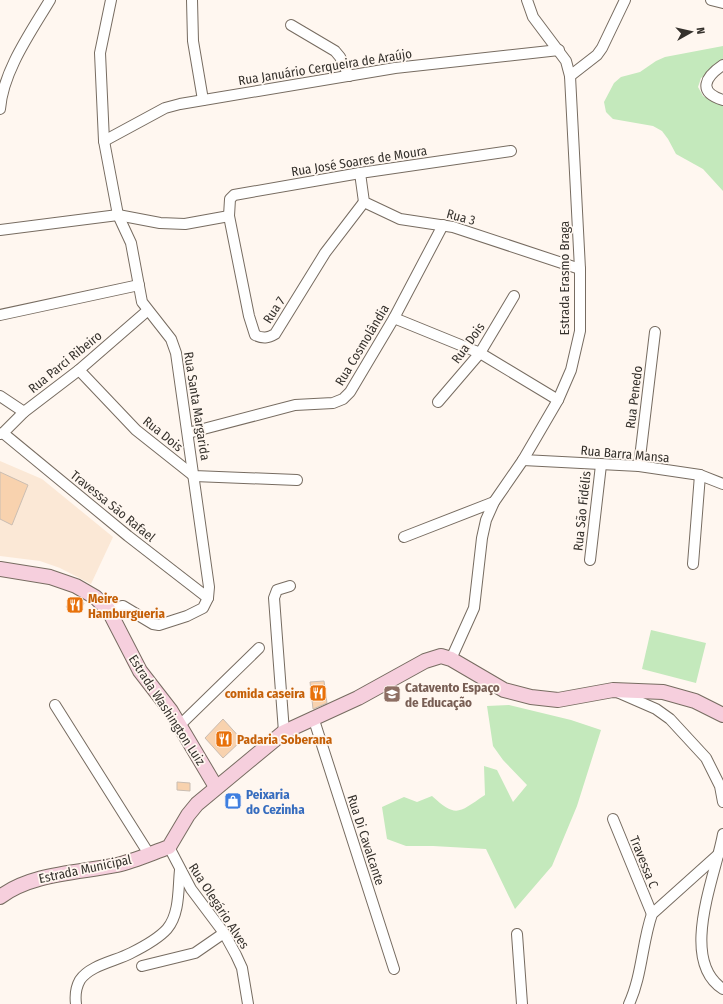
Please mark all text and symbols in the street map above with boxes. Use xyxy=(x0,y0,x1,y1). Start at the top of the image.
north arrow xyxy=(671,12,711,52)
text: N xyxy=(694,27,707,35)
street label: Rua Januário Cerqueira de Araújo xyxy=(237,46,413,88)
street label: Rua José Soares de Moura xyxy=(290,143,428,179)
street label: Rua 3 xyxy=(445,206,477,228)
street label: Estrada Erasmo Braga xyxy=(557,221,572,335)
street label: Rua 7 xyxy=(260,294,288,326)
street label: Rua Cosmolândia xyxy=(332,302,392,388)
street label: Rua Dois xyxy=(448,319,488,366)
street label: Rua Parci Ribeiro xyxy=(25,328,105,396)
street label: Rua Santa Margarida xyxy=(181,351,213,461)
street label: Rua Penedo xyxy=(623,365,645,429)
street label: Rua Dois xyxy=(140,414,186,455)
street label: Rua Barra Mansa xyxy=(580,443,670,465)
street label: Travessa São Rafael xyxy=(68,467,159,545)
street label: Rua São Fidélis xyxy=(570,470,594,552)
place label: Meire Hamburgueria xyxy=(88,591,165,621)
restaurant icon: Meire Hamburgueria xyxy=(65,595,85,615)
street label: Estrada Washington Luiz xyxy=(126,652,208,768)
place label: Catavento Espaço de Educação xyxy=(405,680,500,711)
restaurant icon: comida caseira xyxy=(308,683,328,703)
school or university icon: Catavento Espaço de Educação xyxy=(382,684,402,704)
place label: comida caseira xyxy=(225,686,306,701)
restaurant icon: Padaria Soberana xyxy=(214,729,234,749)
place label: Padaria Soberana xyxy=(237,732,333,747)
place label: Peixaria do Cezinha xyxy=(246,787,305,817)
shop icon: Peixaria do Cezinha xyxy=(223,791,243,811)
street label: Rua Di Cavalcante xyxy=(344,793,388,887)
street label: Travessa C xyxy=(627,834,661,891)
street label: Estrada Municipal xyxy=(37,852,133,886)
street label: Rua Olegário Alves xyxy=(186,860,253,952)

